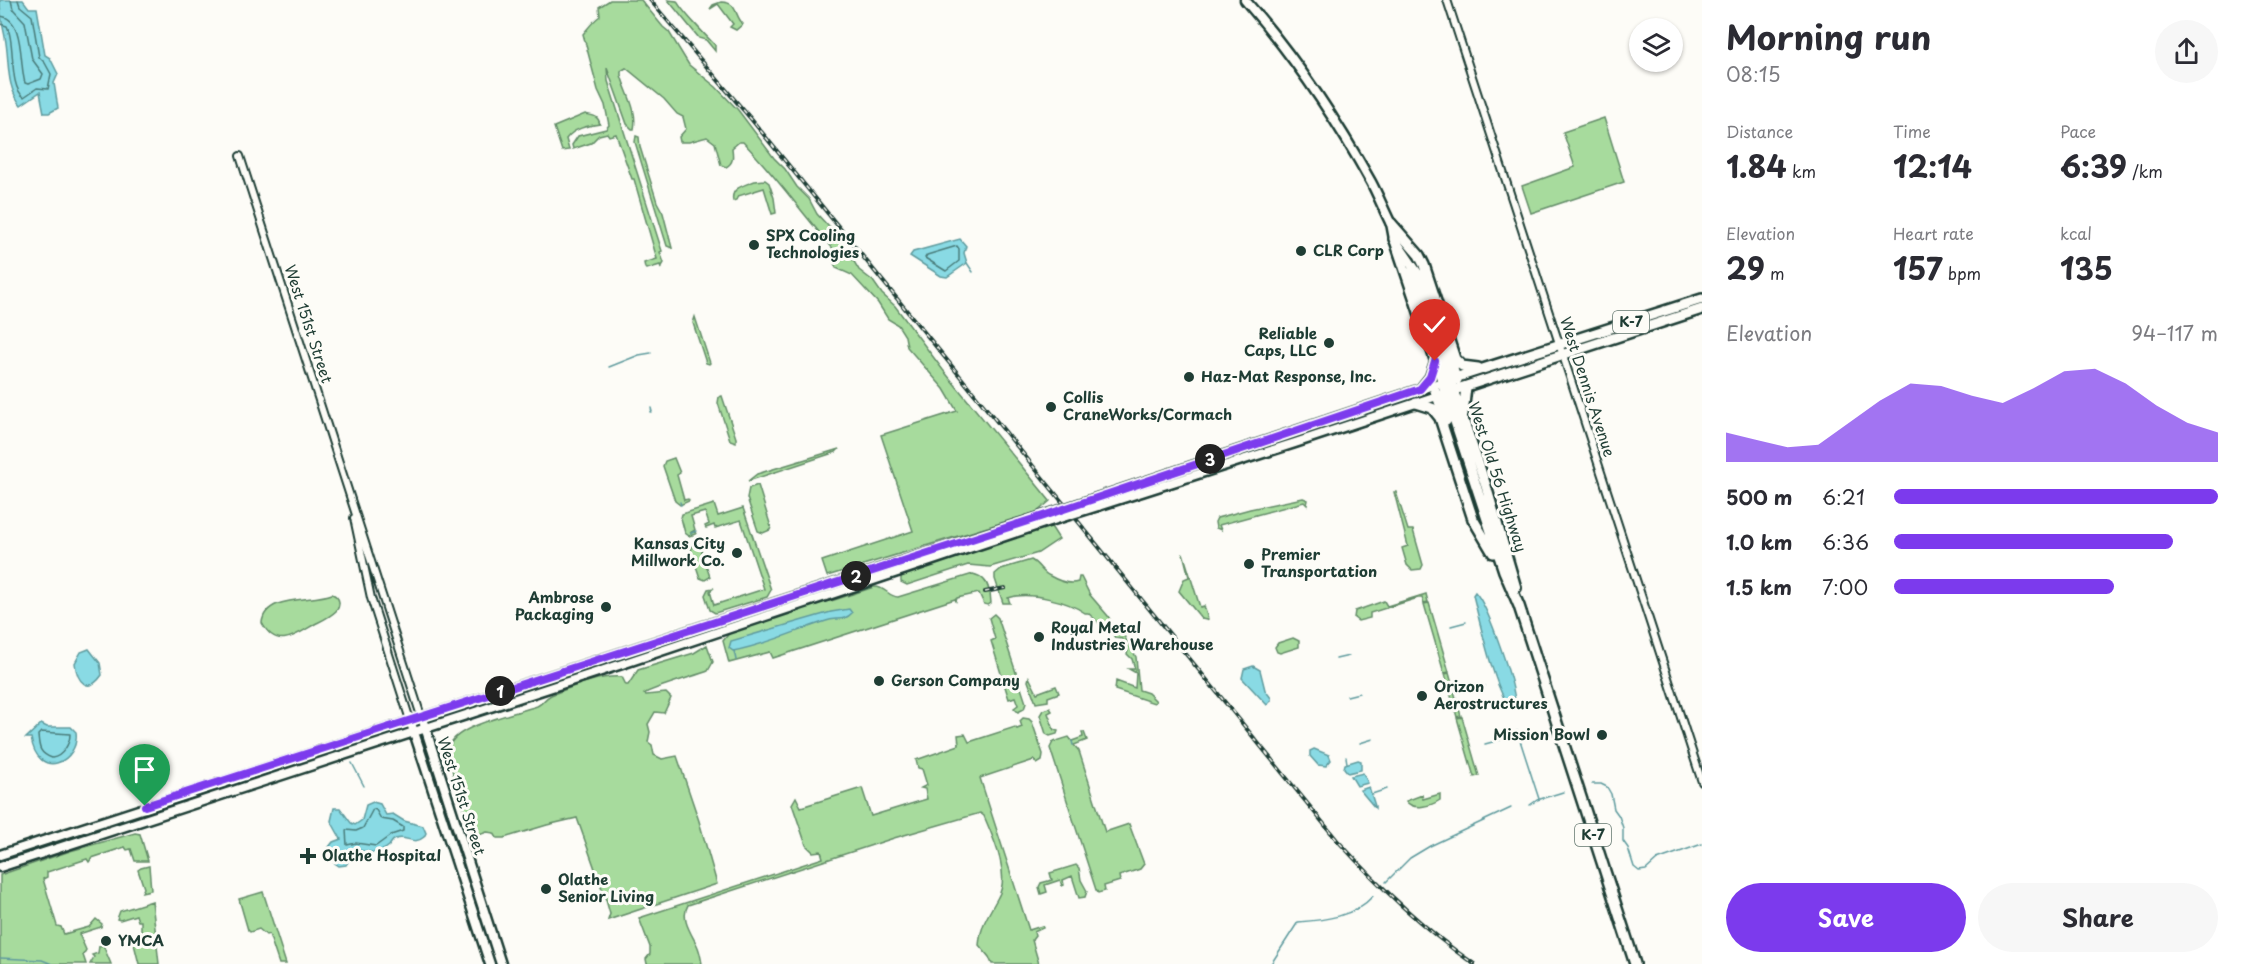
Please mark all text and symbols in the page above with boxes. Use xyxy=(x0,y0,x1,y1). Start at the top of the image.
text: Morning run xyxy=(1726,11,1931,61)
map controls xyxy=(1629,18,1683,72)
button: layers xyxy=(1629,18,1683,72)
button: share xyxy=(2155,20,2218,83)
text: 08:15 xyxy=(1726,59,1781,89)
text: Distance xyxy=(1726,119,1793,143)
text: Time xyxy=(1893,119,1931,143)
text: Pace xyxy=(2060,119,2096,143)
text: 1.84 xyxy=(1726,143,1787,188)
text: 12:14 xyxy=(1893,143,1972,188)
text: 6:39 xyxy=(2060,143,2127,188)
text: km xyxy=(1787,159,1816,183)
text: /km xyxy=(2127,159,2163,183)
text: Elevation xyxy=(1726,221,1795,245)
text: Heart rate xyxy=(1893,221,1974,245)
text: kcal xyxy=(2060,221,2092,245)
place label: SPX Cooling Technologies xyxy=(766,223,859,263)
marker: SPX Cooling Technologies xyxy=(747,238,761,252)
place label: CLR Corp xyxy=(1313,238,1384,261)
marker: CLR Corp xyxy=(1294,244,1308,258)
text: 29 xyxy=(1726,245,1765,290)
text: 157 xyxy=(1893,245,1943,290)
text: 135 xyxy=(2060,245,2113,290)
street label: West 151st Street xyxy=(279,261,339,386)
text: m xyxy=(1765,261,1785,285)
text: bpm xyxy=(1943,261,1981,285)
pin xyxy=(1409,299,1460,361)
icon: check xyxy=(1418,308,1451,341)
road number: K-7 xyxy=(1613,311,1649,333)
street label: West Dennis Avenue xyxy=(1555,314,1622,460)
text: Elevation xyxy=(1726,318,1812,348)
text: 94–117 m xyxy=(2131,318,2218,348)
place label: Reliable Caps, LLC xyxy=(1244,321,1317,361)
marker: Reliable Caps, LLC xyxy=(1322,336,1336,350)
place label: Haz-Mat Response, Inc. xyxy=(1201,364,1376,387)
marker: Haz-Mat Response, Inc. xyxy=(1182,370,1196,384)
place label: Collis CraneWorks/Cormach xyxy=(1063,385,1232,425)
street label: West Old 56 Highway xyxy=(1463,399,1534,555)
marker: Collis CraneWorks/Cormach xyxy=(1044,400,1058,414)
pin: 3 xyxy=(1195,444,1225,474)
text: 3 xyxy=(1205,447,1215,471)
text: 500 m xyxy=(1726,482,1793,512)
text: 6:21 xyxy=(1822,482,1865,512)
text: 1.0 km xyxy=(1726,527,1793,557)
text: 6:36 xyxy=(1822,527,1869,557)
place label: Kansas City Millwork Co. xyxy=(631,531,725,571)
place label: Premier Transportation xyxy=(1261,542,1377,582)
marker: Kansas City Millwork Co. xyxy=(730,546,744,560)
marker: Premier Transportation xyxy=(1242,557,1256,571)
pin: 2 xyxy=(841,561,871,591)
text: 2 xyxy=(850,564,862,588)
text: 1.5 km xyxy=(1726,572,1792,602)
text: 7:00 xyxy=(1822,572,1868,602)
place label: Ambrose Packaging xyxy=(515,585,594,625)
marker: Ambrose Packaging xyxy=(599,600,613,614)
place label: Royal Metal Industries Warehouse xyxy=(1051,615,1213,655)
marker: Royal Metal Industries Warehouse xyxy=(1032,630,1046,644)
place label: Gerson Company xyxy=(891,668,1020,691)
marker: Gerson Company xyxy=(872,674,886,688)
place label: Orizon Aerostructures xyxy=(1433,674,1548,714)
pin: 1 xyxy=(485,676,515,706)
text: 1 xyxy=(496,679,504,703)
marker: Orizon Aerostructures xyxy=(1415,689,1429,703)
place label: Mission Bowl xyxy=(1493,722,1590,745)
marker: Mission Bowl xyxy=(1595,728,1609,742)
street label: West 151st Street xyxy=(432,733,492,858)
pin xyxy=(119,744,170,806)
icon: arrive xyxy=(128,753,161,786)
road number: K-7 xyxy=(1575,824,1611,846)
place label: Olathe Hospital xyxy=(322,843,441,866)
marker: Olathe Hospital xyxy=(299,847,317,865)
place label: Olathe Senior Living xyxy=(558,867,654,907)
marker: Olathe Senior Living xyxy=(539,882,553,896)
button: Save xyxy=(1726,883,1966,952)
button: Share xyxy=(1978,883,2218,952)
place label: YMCA xyxy=(118,928,164,951)
marker: YMCA xyxy=(99,934,113,948)

